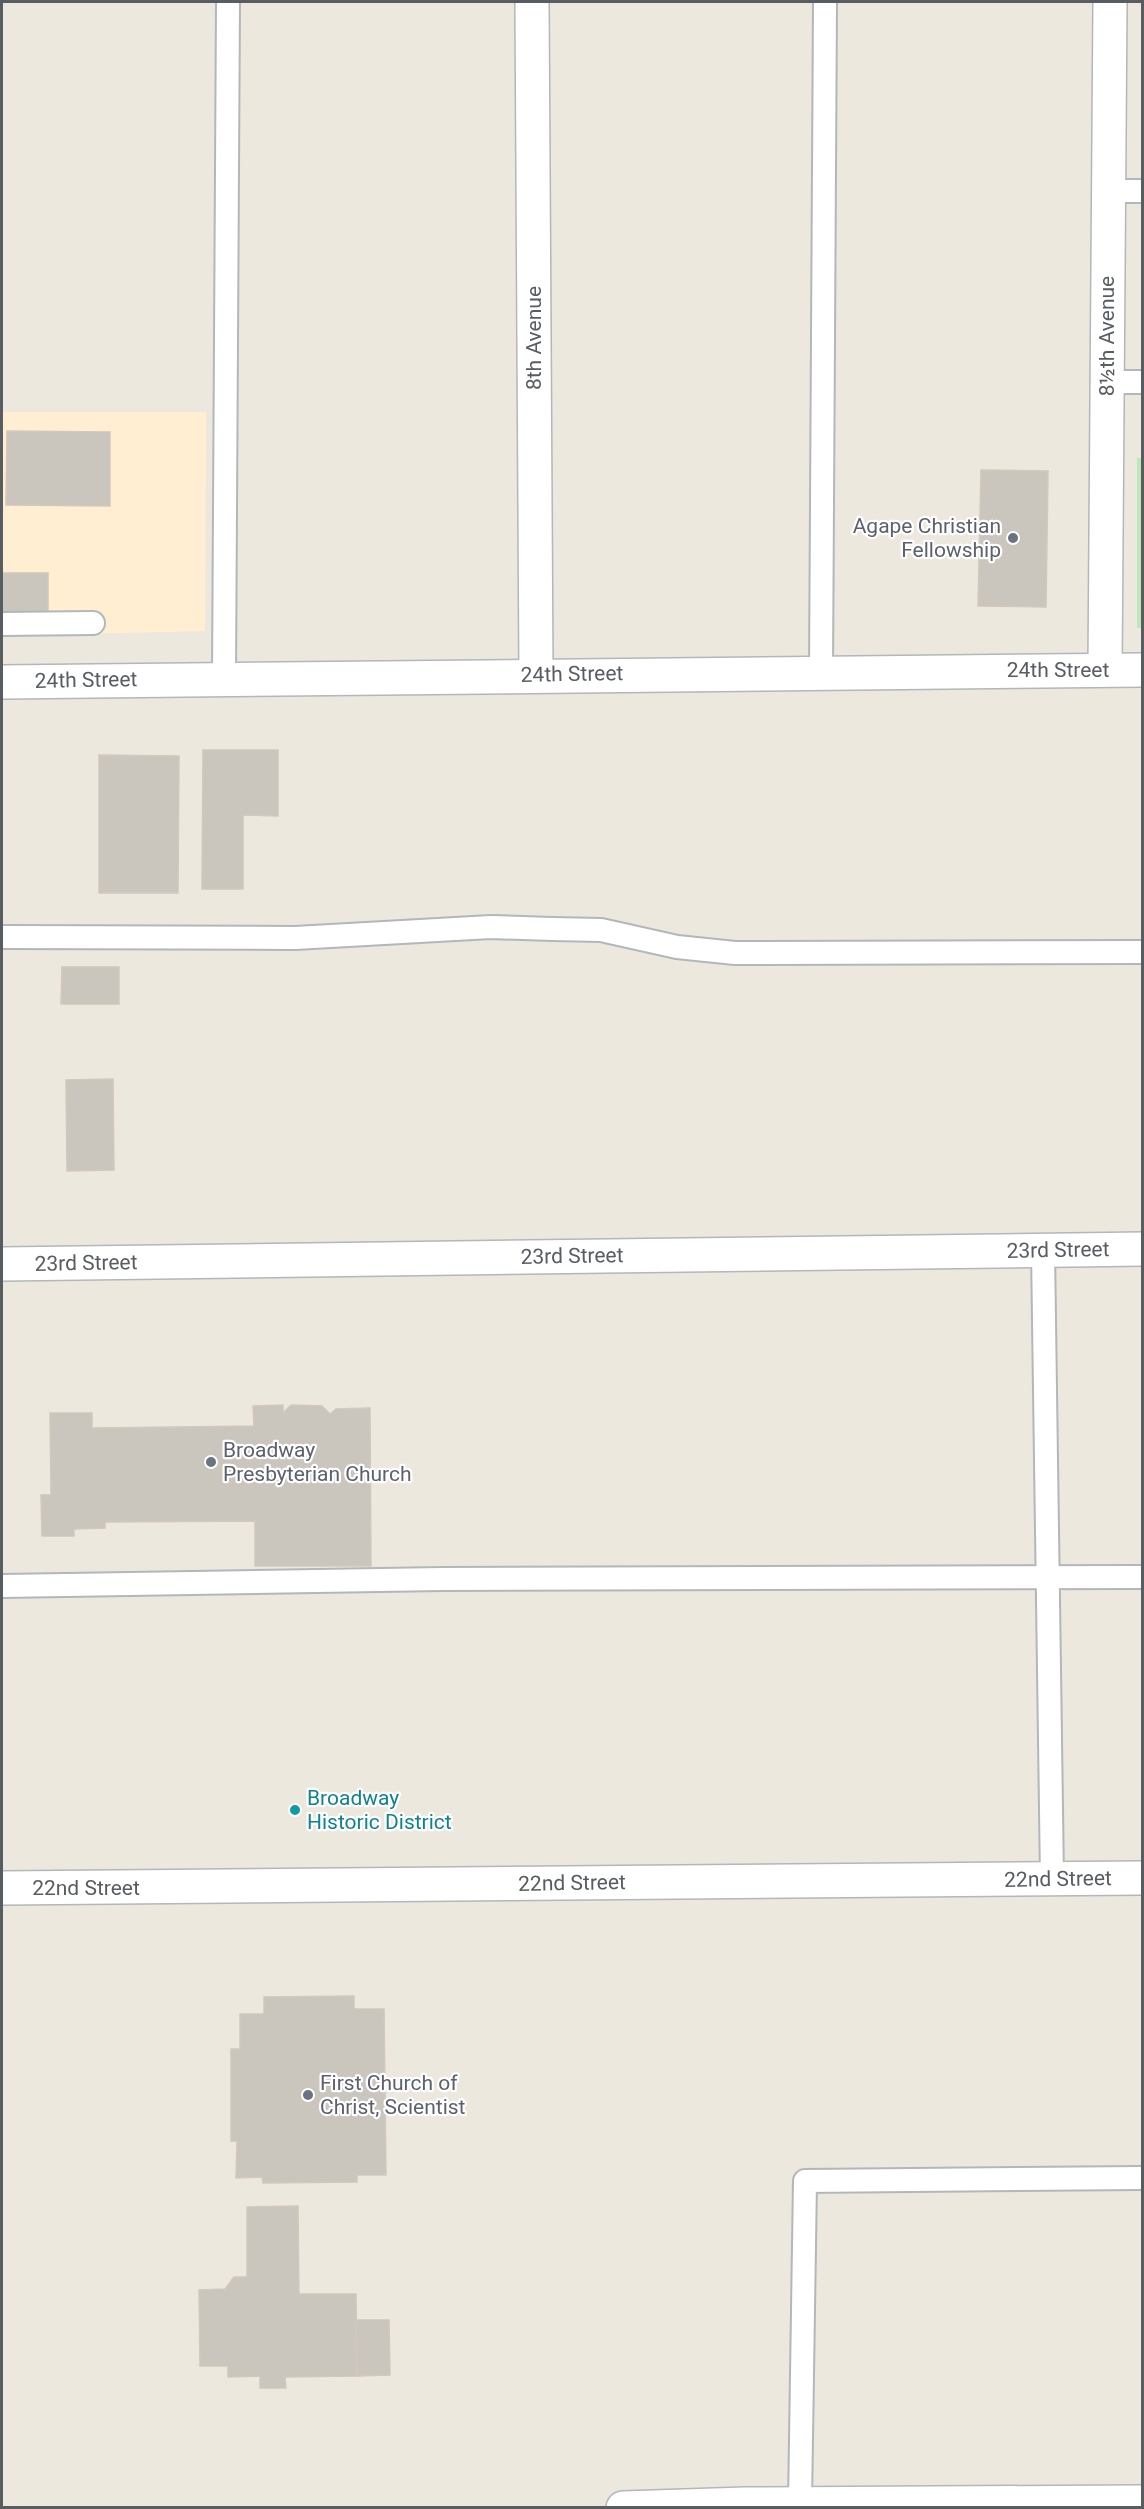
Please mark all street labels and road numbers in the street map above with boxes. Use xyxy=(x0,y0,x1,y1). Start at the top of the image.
street label: 8½th Avenue xyxy=(1095,276,1119,396)
street label: 8th Avenue xyxy=(522,286,546,390)
street label: 24th Street xyxy=(1007,658,1109,682)
street label: 24th Street xyxy=(520,661,624,687)
street label: 24th Street xyxy=(34,667,138,693)
street label: 23rd Street xyxy=(1006,1237,1110,1263)
street label: 23rd Street xyxy=(520,1243,624,1269)
street label: 23rd Street xyxy=(34,1250,138,1276)
street label: 22nd Street xyxy=(1004,1866,1112,1892)
street label: 22nd Street xyxy=(518,1870,626,1896)
street label: 22nd Street xyxy=(32,1876,140,1900)

